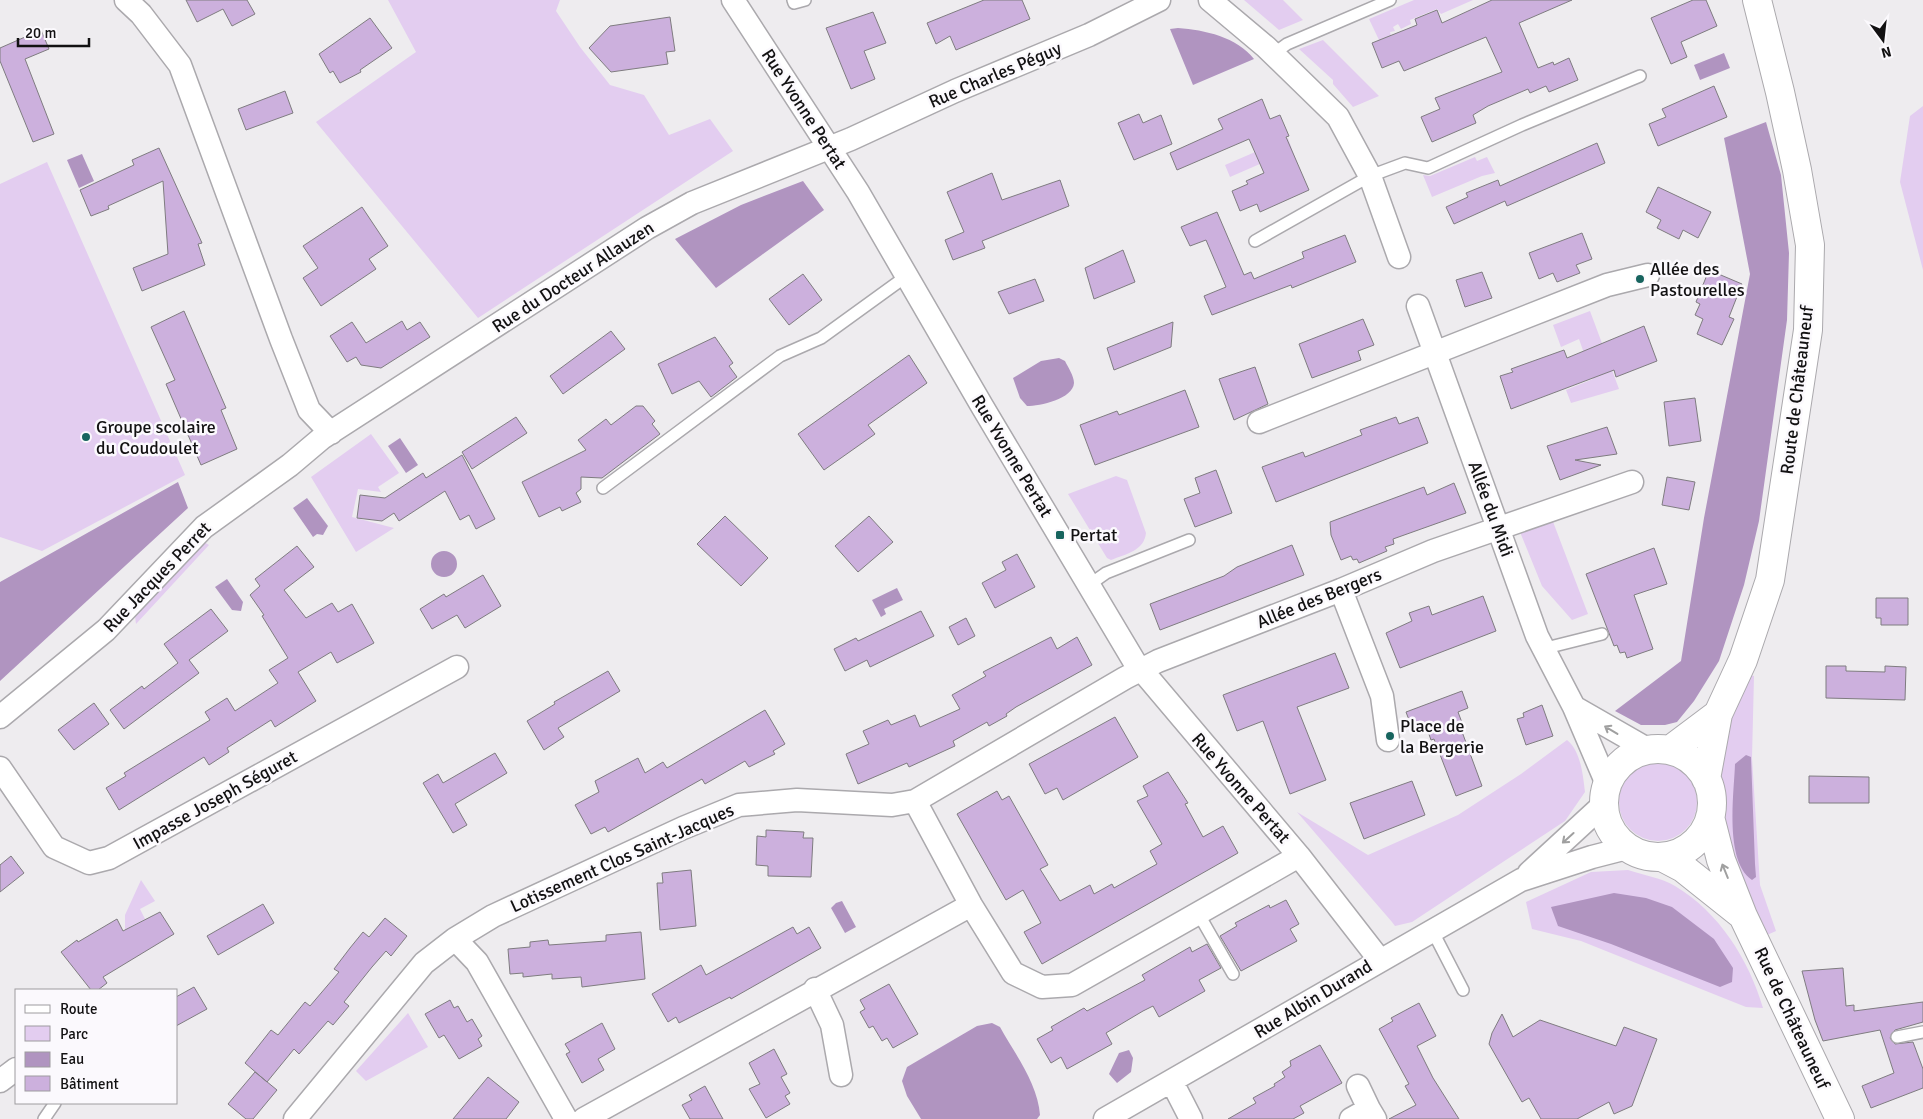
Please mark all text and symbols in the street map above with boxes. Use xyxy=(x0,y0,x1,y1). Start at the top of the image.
scale bar xyxy=(18,15,89,47)
north arrow xyxy=(1858,15,1908,65)
text: 20 m xyxy=(25,24,56,42)
street label: Rue Charles Péguy xyxy=(925,37,1065,113)
text: N xyxy=(1879,43,1893,62)
street label: Rue Yvonne Pertat xyxy=(757,45,851,173)
street label: Rue du Docteur Allauzen xyxy=(488,216,658,338)
place label: Allée des Pastourelles xyxy=(1650,258,1745,301)
marker: Allée des Pastourelles xyxy=(1634,273,1646,285)
street label: Route de Châteauneuf xyxy=(1776,303,1818,476)
street label: Rue Yvonne Pertat xyxy=(967,391,1057,521)
place label: Groupe scolaire du Coudoulet xyxy=(96,416,216,459)
marker: Groupe scolaire du Coudoulet xyxy=(80,431,92,443)
street label: Allée du Midi xyxy=(1464,458,1518,560)
street label: Rue Jacques Perret xyxy=(99,517,215,637)
place label: Pertat xyxy=(1070,524,1117,546)
marker: Pertat xyxy=(1054,529,1066,541)
street label: Allée des Bergers xyxy=(1253,563,1385,633)
place label: Place de la Bergerie xyxy=(1400,715,1484,758)
one-way arrow xyxy=(1605,724,1619,734)
street label: Rue Yvonne Pertat xyxy=(1187,728,1295,848)
marker: Place de la Bergerie xyxy=(1384,730,1396,742)
street label: Impasse Joseph Séguret xyxy=(129,746,301,854)
street label: Lotissement Clos Saint-Jacques xyxy=(507,799,737,917)
one-way arrow xyxy=(1562,832,1575,844)
one-way arrow xyxy=(1720,864,1730,879)
street label: Rue de Châteauneuf xyxy=(1749,944,1835,1093)
street label: Rue Albin Durand xyxy=(1250,955,1376,1043)
legend xyxy=(15,989,178,1104)
text: Route xyxy=(60,1000,97,1018)
text: Parc xyxy=(60,1025,88,1043)
text: Eau xyxy=(60,1050,84,1068)
text: Bâtiment xyxy=(60,1075,119,1093)

